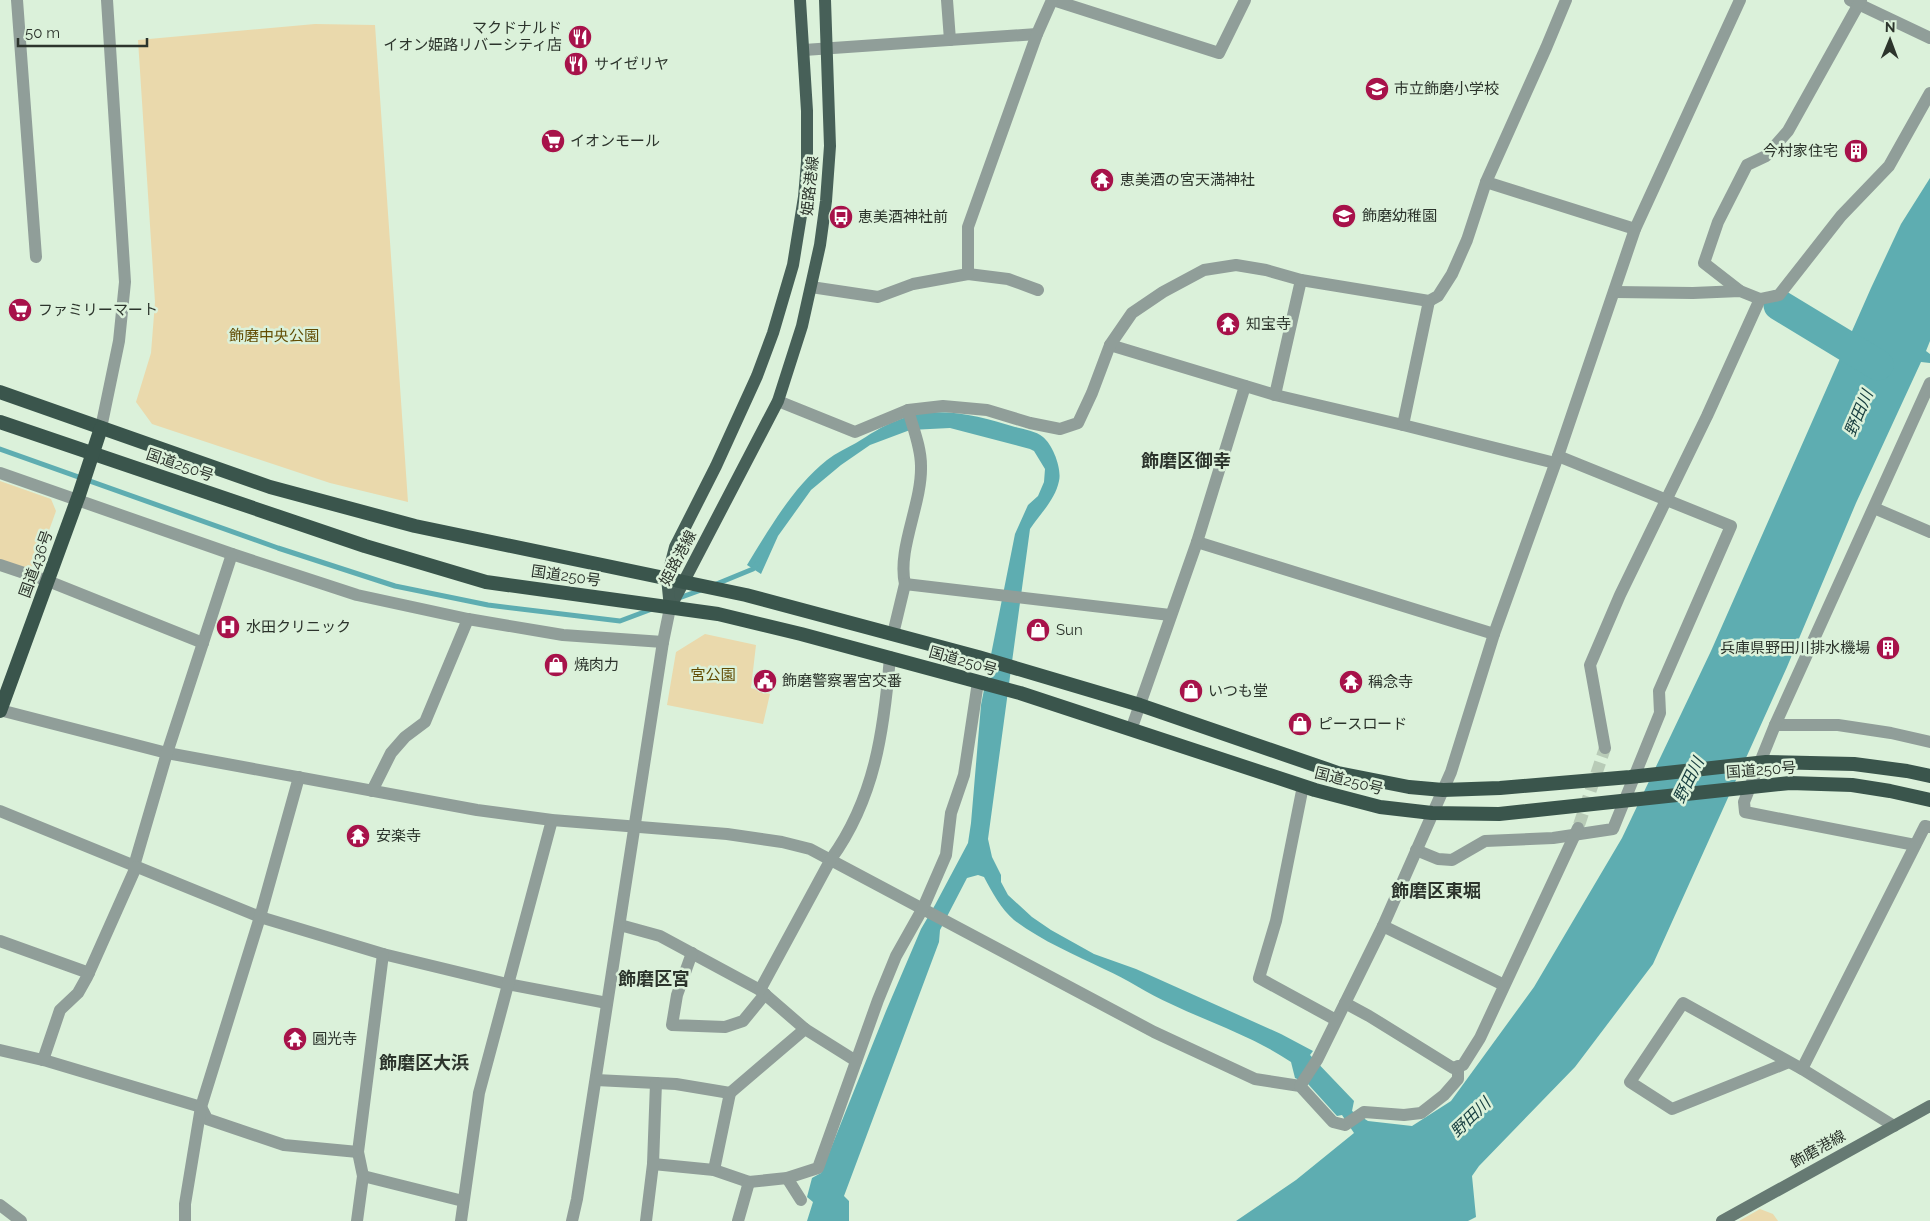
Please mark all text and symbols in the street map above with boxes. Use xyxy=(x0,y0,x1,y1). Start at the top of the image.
scale bar xyxy=(18,15,146,47)
north arrow xyxy=(1865,15,1915,65)
place label: マクドナルド イオン姫路リバーシティ店 xyxy=(383,19,562,54)
text: N xyxy=(1885,19,1896,35)
text: 50 m xyxy=(25,24,60,42)
restaurant icon: マクドナルド イオン姫路リバーシティ店 xyxy=(567,24,593,50)
restaurant icon: サイゼリヤ xyxy=(563,51,589,77)
place label: サイゼリヤ xyxy=(594,55,669,73)
school or university icon: 市立飾磨小学校 xyxy=(1364,76,1390,102)
place label: 市立飾磨小学校 xyxy=(1394,80,1499,98)
supermarket icon: イオンモール xyxy=(540,128,566,154)
place label: イオンモール xyxy=(570,132,660,150)
building icon: 今村家住宅 xyxy=(1843,138,1869,164)
place label: 今村家住宅 xyxy=(1763,142,1838,160)
street label: 姫路港線 xyxy=(798,155,822,217)
temple icon: 恵美酒の宮天満神社 xyxy=(1089,167,1115,193)
place label: 恵美酒の宮天満神社 xyxy=(1120,171,1255,189)
school or university icon: 飾磨幼稚園 xyxy=(1331,203,1357,229)
bus stop icon: 恵美酒神社前 xyxy=(828,204,854,230)
place label: 飾磨幼稚園 xyxy=(1362,207,1437,225)
place label: 恵美酒神社前 xyxy=(858,208,948,226)
supermarket icon: ファミリーマート xyxy=(7,297,33,323)
place label: ファミリーマート xyxy=(38,301,158,319)
temple icon: 知宝寺 xyxy=(1215,311,1241,337)
place label: 知宝寺 xyxy=(1246,315,1291,333)
park label: 飾磨中央公園 xyxy=(229,327,319,345)
water label: 野田川 xyxy=(1840,386,1877,439)
street label: 国道250号 xyxy=(144,445,216,485)
district label: 飾磨区御幸 xyxy=(1141,450,1231,471)
street label: 姫路港線 xyxy=(656,527,700,589)
street label: 国道436号 xyxy=(16,528,56,600)
street label: 国道250号 xyxy=(530,562,602,590)
hospital icon: 水田クリニック xyxy=(215,614,241,640)
shop icon: Sun xyxy=(1025,617,1051,643)
place label: 水田クリニック xyxy=(246,618,351,636)
place label: Sun xyxy=(1056,621,1083,639)
building icon: 兵庫県野田川排水機場 xyxy=(1875,635,1901,661)
place label: 兵庫県野田川排水機場 xyxy=(1720,639,1870,657)
street label: 国道250号 xyxy=(927,643,999,679)
shop icon: 焼肉力 xyxy=(543,652,569,678)
place label: 焼肉力 xyxy=(574,656,619,674)
park label: 宮公園 xyxy=(690,666,736,684)
public building icon: 飾磨警察署宮交番 xyxy=(752,668,778,694)
temple icon: 稱念寺 xyxy=(1338,669,1364,695)
place label: 飾磨警察署宮交番 xyxy=(782,672,902,690)
place label: 稱念寺 xyxy=(1368,673,1413,691)
shop icon: いつも堂 xyxy=(1178,678,1204,704)
place label: いつも堂 xyxy=(1208,682,1268,700)
shop icon: ピースロード xyxy=(1287,711,1313,737)
place label: ピースロード xyxy=(1318,715,1407,733)
water label: 野田川 xyxy=(1669,753,1708,806)
street label: 国道250号 xyxy=(1725,759,1797,781)
street label: 国道250号 xyxy=(1313,764,1385,798)
temple icon: 安楽寺 xyxy=(345,823,371,849)
place label: 安楽寺 xyxy=(376,827,421,845)
district label: 飾磨区東堀 xyxy=(1391,880,1481,901)
district label: 飾磨区宮 xyxy=(618,968,690,989)
temple icon: 圓光寺 xyxy=(282,1026,308,1052)
place label: 圓光寺 xyxy=(312,1030,357,1048)
district label: 飾磨区大浜 xyxy=(379,1052,469,1073)
water label: 野田川 xyxy=(1446,1092,1496,1141)
street label: 飾磨港線 xyxy=(1787,1127,1849,1171)

